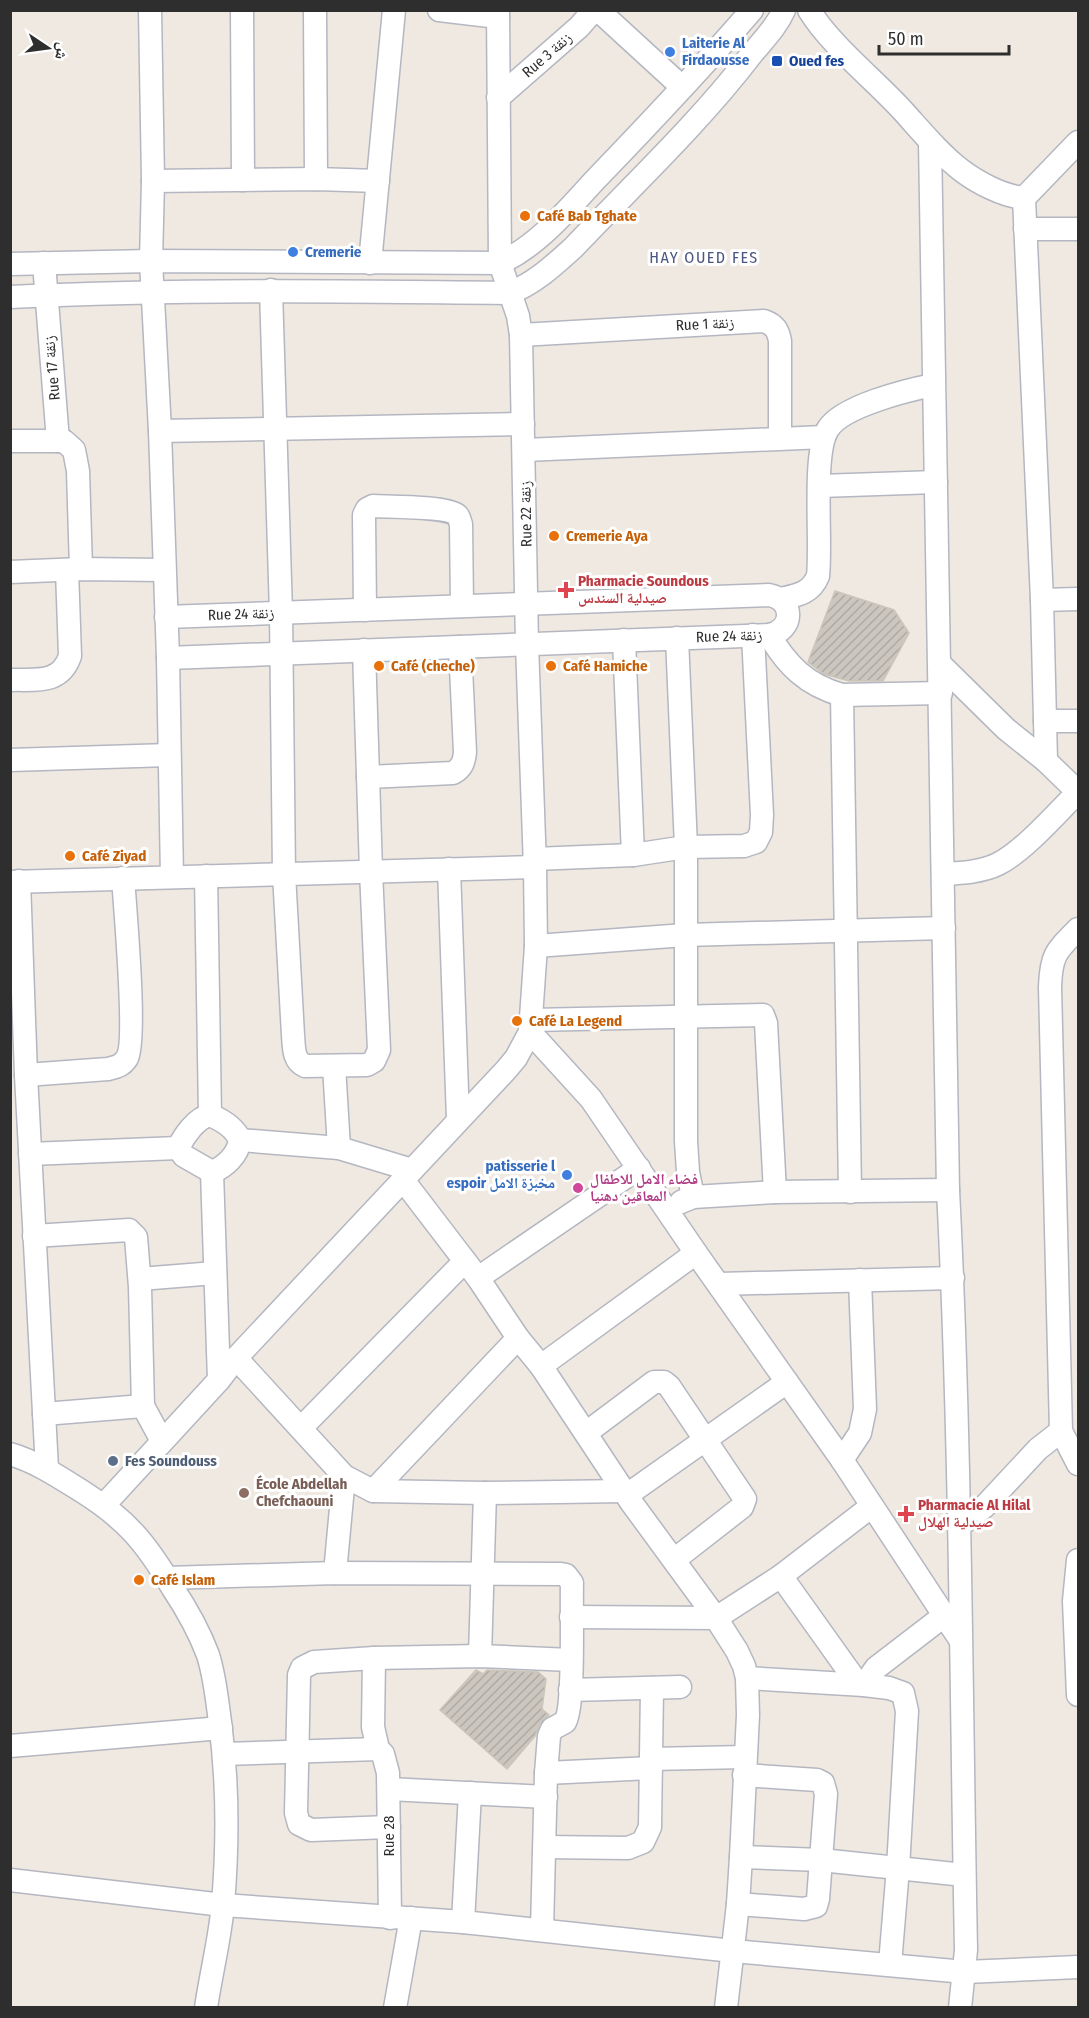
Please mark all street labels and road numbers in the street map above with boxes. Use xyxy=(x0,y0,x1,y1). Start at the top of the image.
street label: Rue 3 زنقة xyxy=(519,28,576,81)
street label: Rue 1 زنقة xyxy=(675,313,735,335)
street label: Rue 17 زنقة xyxy=(40,335,64,401)
street label: Rue 22 زنقة xyxy=(516,481,536,547)
street label: Rue 24 زنقة xyxy=(207,604,275,624)
street label: Rue 24 زنقة xyxy=(695,626,763,646)
street label: Rue 28 xyxy=(380,1815,398,1857)

